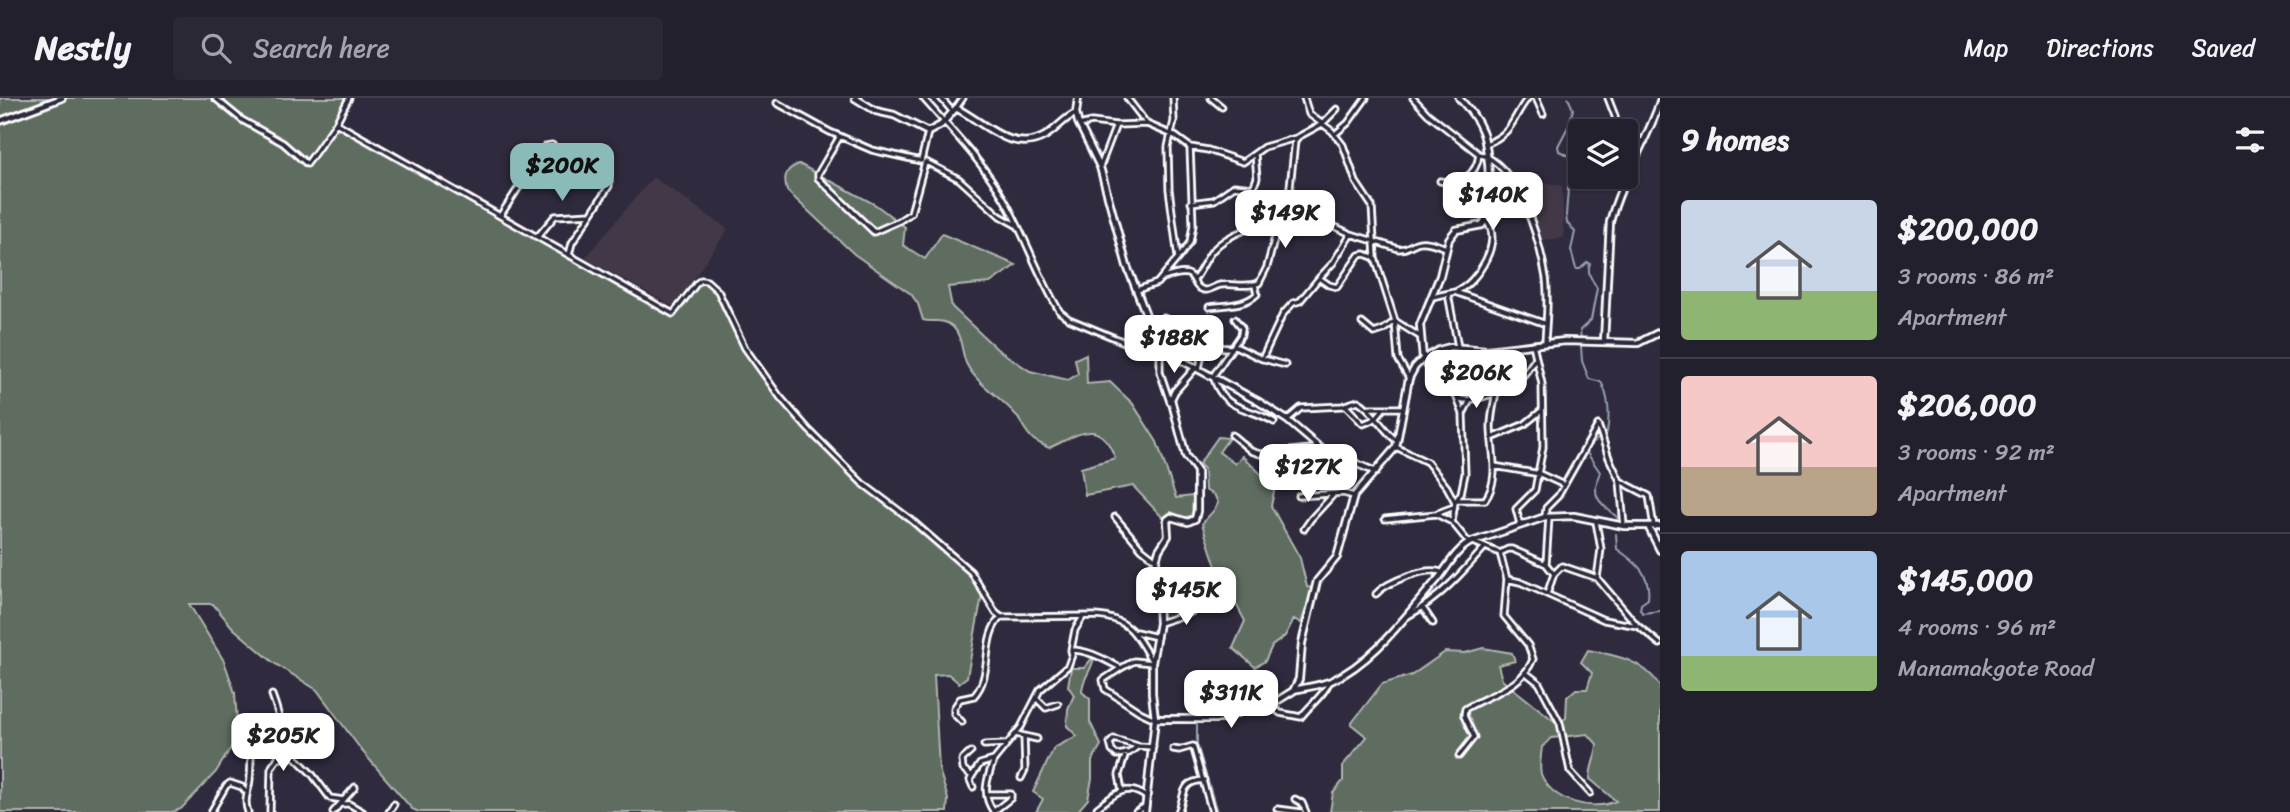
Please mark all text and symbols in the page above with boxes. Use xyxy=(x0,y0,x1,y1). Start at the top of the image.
search box xyxy=(173,17,663,80)
text: Nestly xyxy=(35,19,131,77)
text: Search here xyxy=(253,25,390,71)
text: Map xyxy=(1964,27,2008,69)
text: Directions xyxy=(2046,27,2154,69)
text: Saved xyxy=(2192,27,2255,69)
icon: search xyxy=(197,29,235,67)
text: 9 homes xyxy=(1681,113,1789,167)
map controls xyxy=(1568,119,1638,189)
button: layers xyxy=(1568,119,1638,189)
icon: filters xyxy=(2231,121,2269,159)
pin: $200K xyxy=(513,144,611,203)
text: $200K xyxy=(526,145,598,186)
pin: $140K xyxy=(1444,172,1542,232)
text: $140K xyxy=(1459,174,1527,215)
pin: $149K xyxy=(1236,190,1334,250)
text: $149K xyxy=(1251,192,1319,233)
text: $200,000 xyxy=(1898,202,2038,256)
icon: home xyxy=(1737,228,1821,312)
text: 3 rooms · 86 m² xyxy=(1898,256,2054,297)
text: Apartment xyxy=(1898,297,2007,338)
pin: $188K xyxy=(1125,316,1223,375)
text: $188K xyxy=(1140,317,1208,358)
pin: $206K xyxy=(1427,350,1525,410)
text: $206K xyxy=(1441,352,1511,393)
text: $206,000 xyxy=(1898,378,2036,432)
icon: home xyxy=(1737,404,1821,488)
text: 3 rooms · 92 m² xyxy=(1898,432,2055,473)
pin: $127K xyxy=(1259,444,1357,504)
text: $127K xyxy=(1275,446,1341,487)
text: Apartment xyxy=(1898,473,2007,514)
text: $145,000 xyxy=(1898,553,2033,607)
pin: $145K xyxy=(1137,568,1235,627)
text: $145K xyxy=(1152,569,1220,610)
icon: home xyxy=(1737,579,1821,663)
text: 4 rooms · 96 m² xyxy=(1898,607,2056,648)
text: Manamakgote Road xyxy=(1898,648,2094,689)
pin: $311K xyxy=(1182,670,1280,730)
text: $311K xyxy=(1200,672,1262,713)
pin: $205K xyxy=(234,714,332,773)
text: $205K xyxy=(247,715,319,756)

